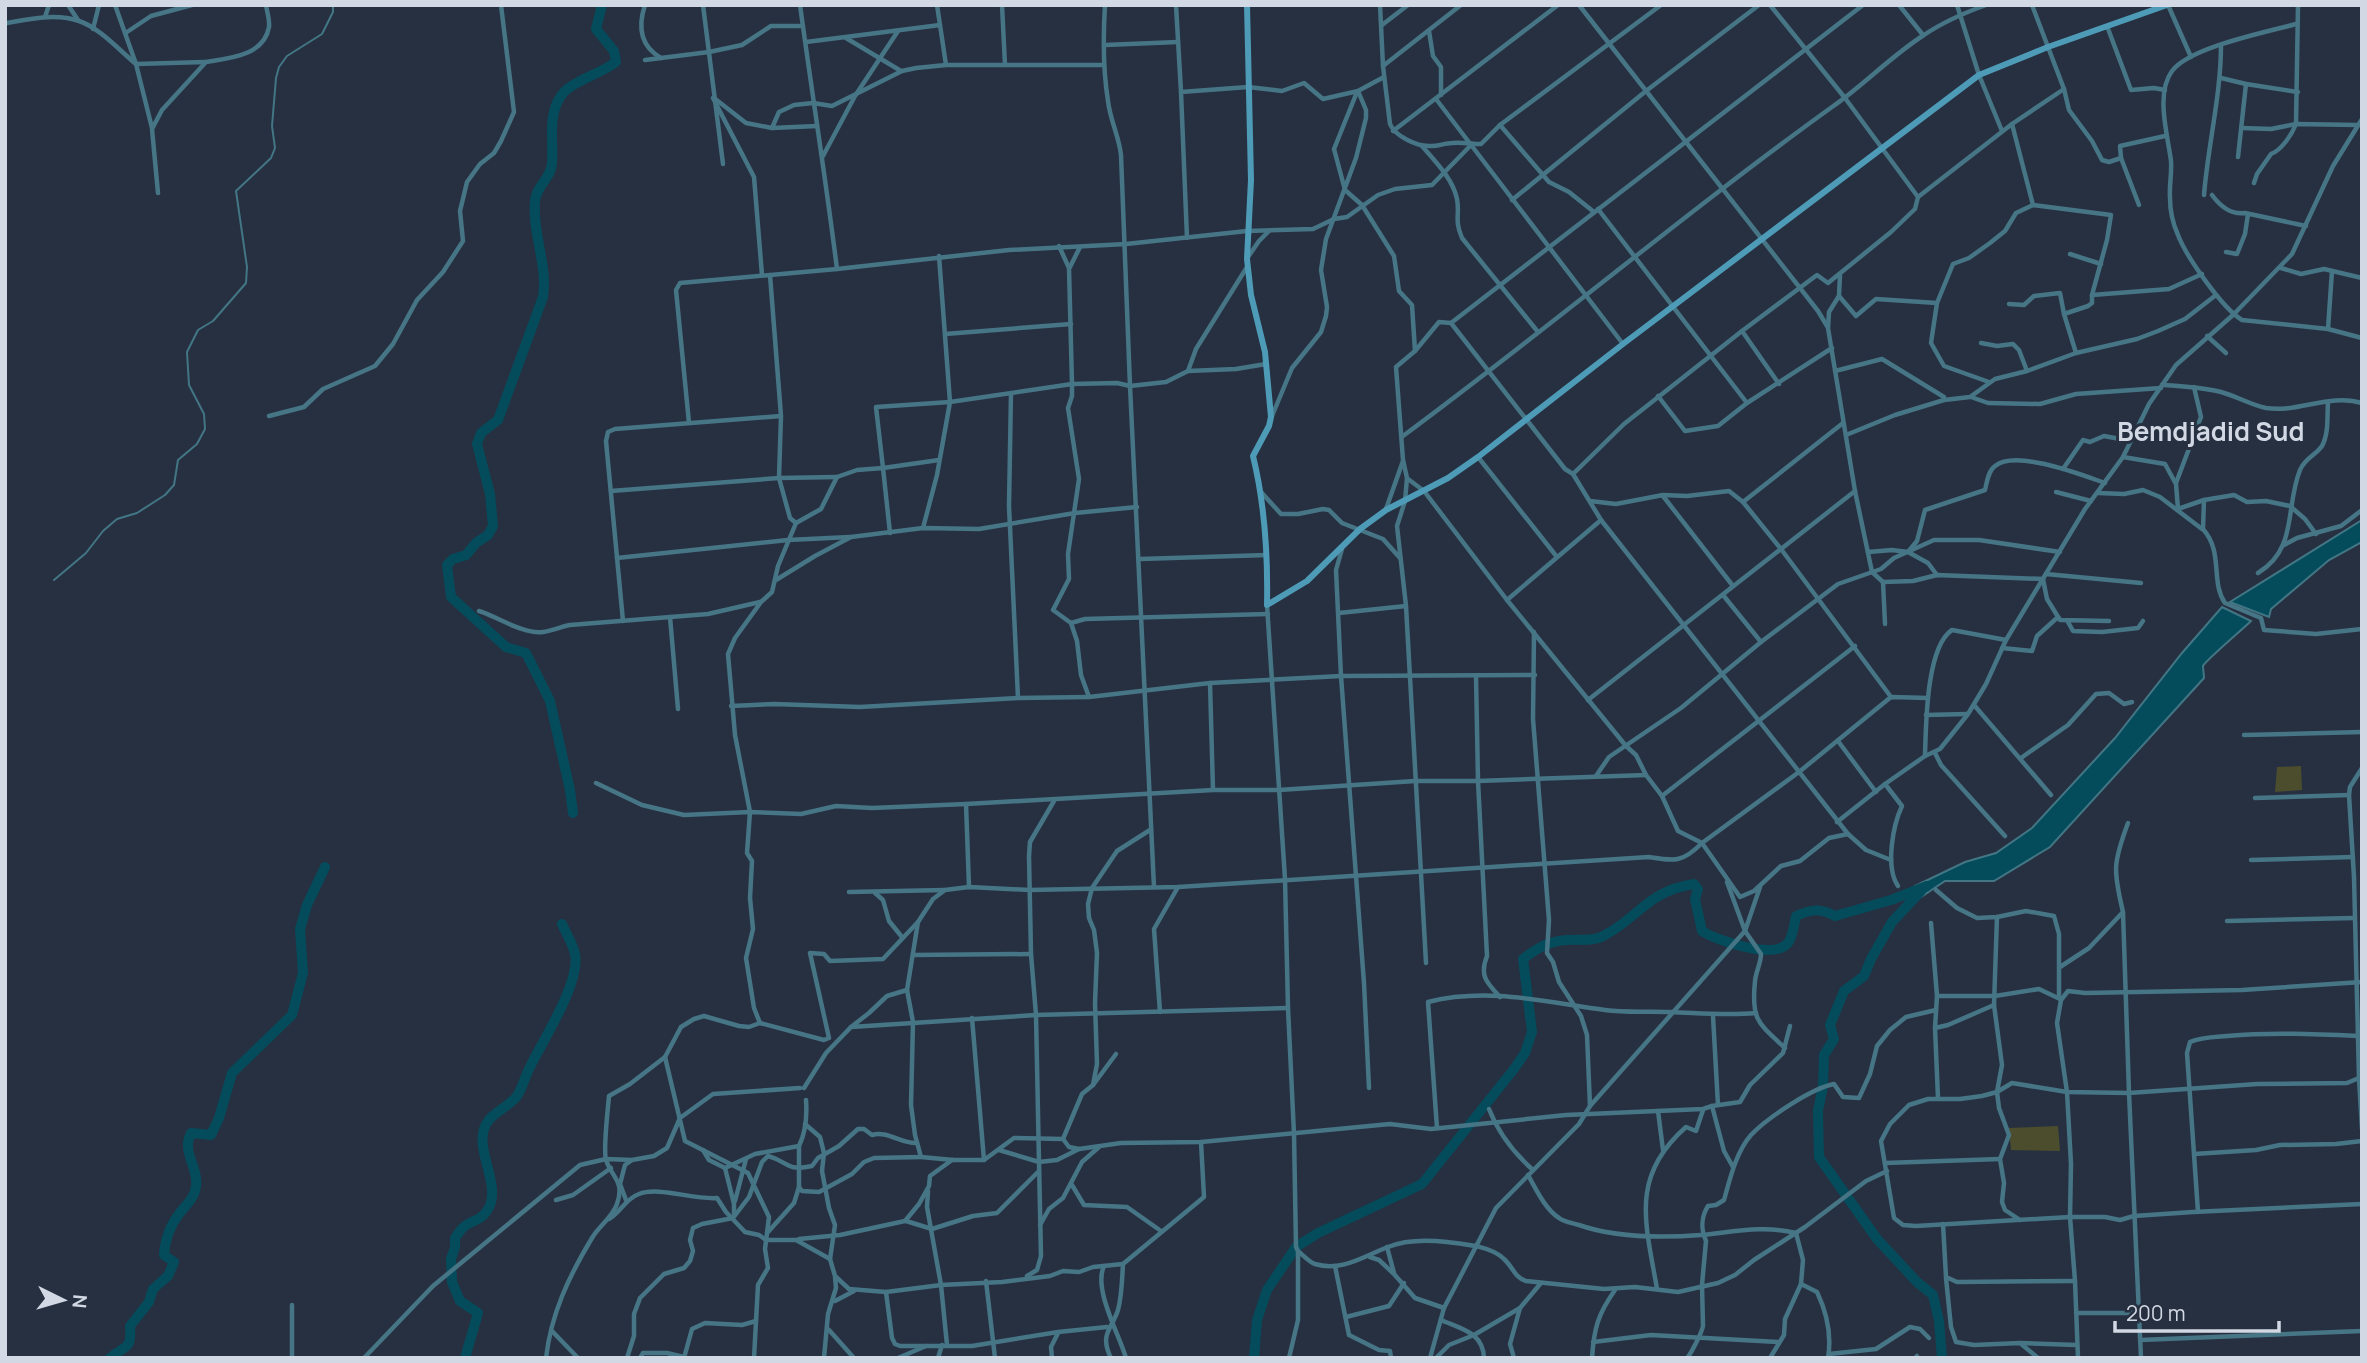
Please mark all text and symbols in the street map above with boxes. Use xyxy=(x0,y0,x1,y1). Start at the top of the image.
district label: Bemdjadid Sud xyxy=(2117,413,2305,449)
north arrow xyxy=(28,1265,98,1335)
scale bar xyxy=(2115,1290,2280,1334)
text: N xyxy=(66,1294,93,1309)
text: 200 m xyxy=(2126,1299,2186,1327)

